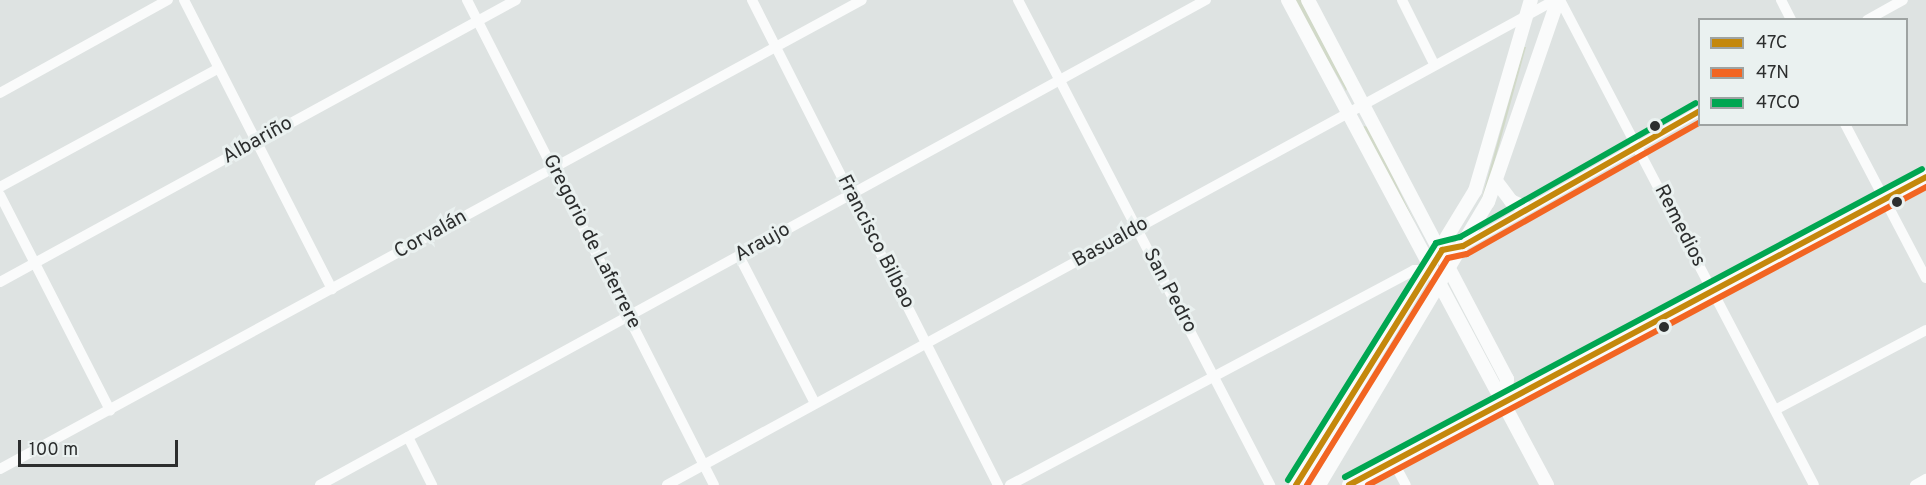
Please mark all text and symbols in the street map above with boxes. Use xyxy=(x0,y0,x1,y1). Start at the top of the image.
legend xyxy=(1698,18,1908,126)
text: 47C xyxy=(1756,32,1787,55)
text: 47N xyxy=(1756,62,1789,85)
text: 47CO xyxy=(1756,92,1800,115)
street label: Albariño xyxy=(219,112,297,170)
unlabelled marker xyxy=(1649,120,1661,132)
street label: Gregorio de Laferrere xyxy=(537,151,645,333)
street label: Francisco Bilbao xyxy=(831,171,919,313)
street label: Remedios xyxy=(1648,181,1710,271)
unlabelled marker xyxy=(1891,196,1903,208)
street label: Corvalán xyxy=(390,205,472,265)
street label: Basualdo xyxy=(1069,212,1153,274)
street label: Araujo xyxy=(731,218,795,268)
street label: San Pedro xyxy=(1137,245,1201,337)
unlabelled marker xyxy=(1658,321,1670,333)
scale bar xyxy=(21,428,182,466)
text: 100 m xyxy=(29,439,78,462)

